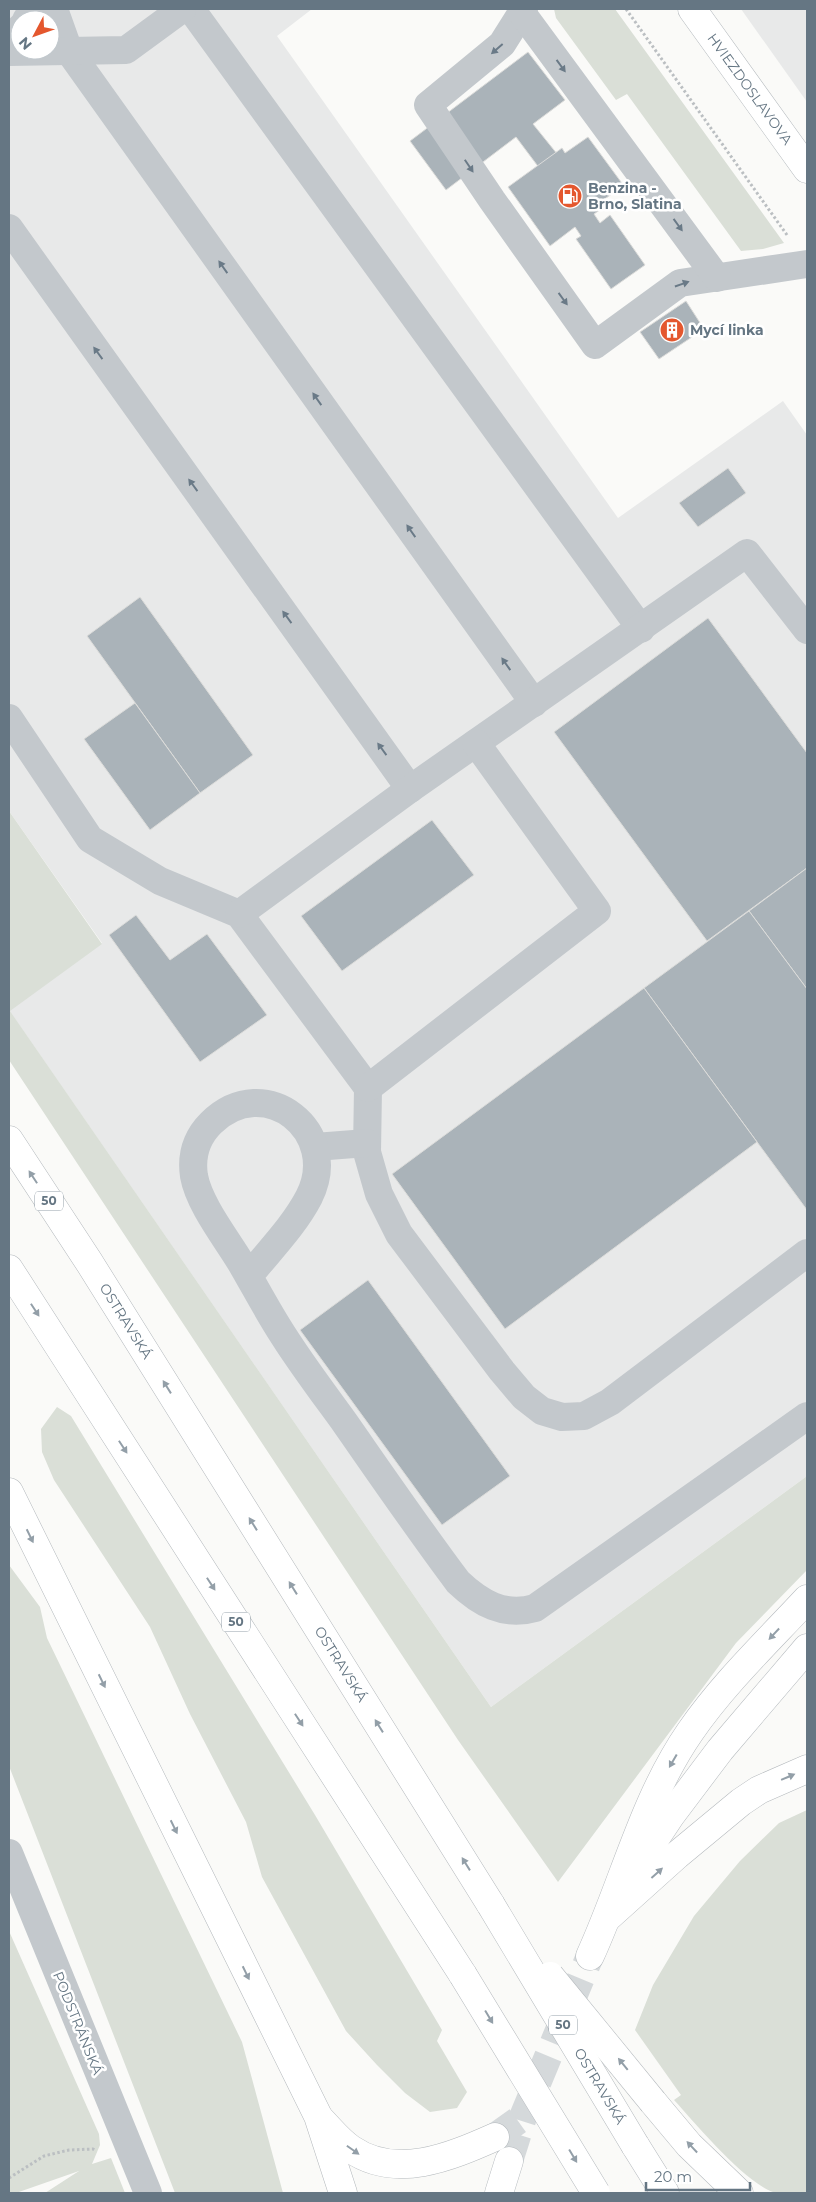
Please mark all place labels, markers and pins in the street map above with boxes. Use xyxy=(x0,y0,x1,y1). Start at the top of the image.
place label: Benzina - Brno, Slatina xyxy=(588,179,682,213)
fuel station icon: Benzina - Brno, Slatina xyxy=(557,183,583,209)
building icon: Mycí linka xyxy=(659,317,685,343)
place label: Mycí linka xyxy=(690,321,764,339)

